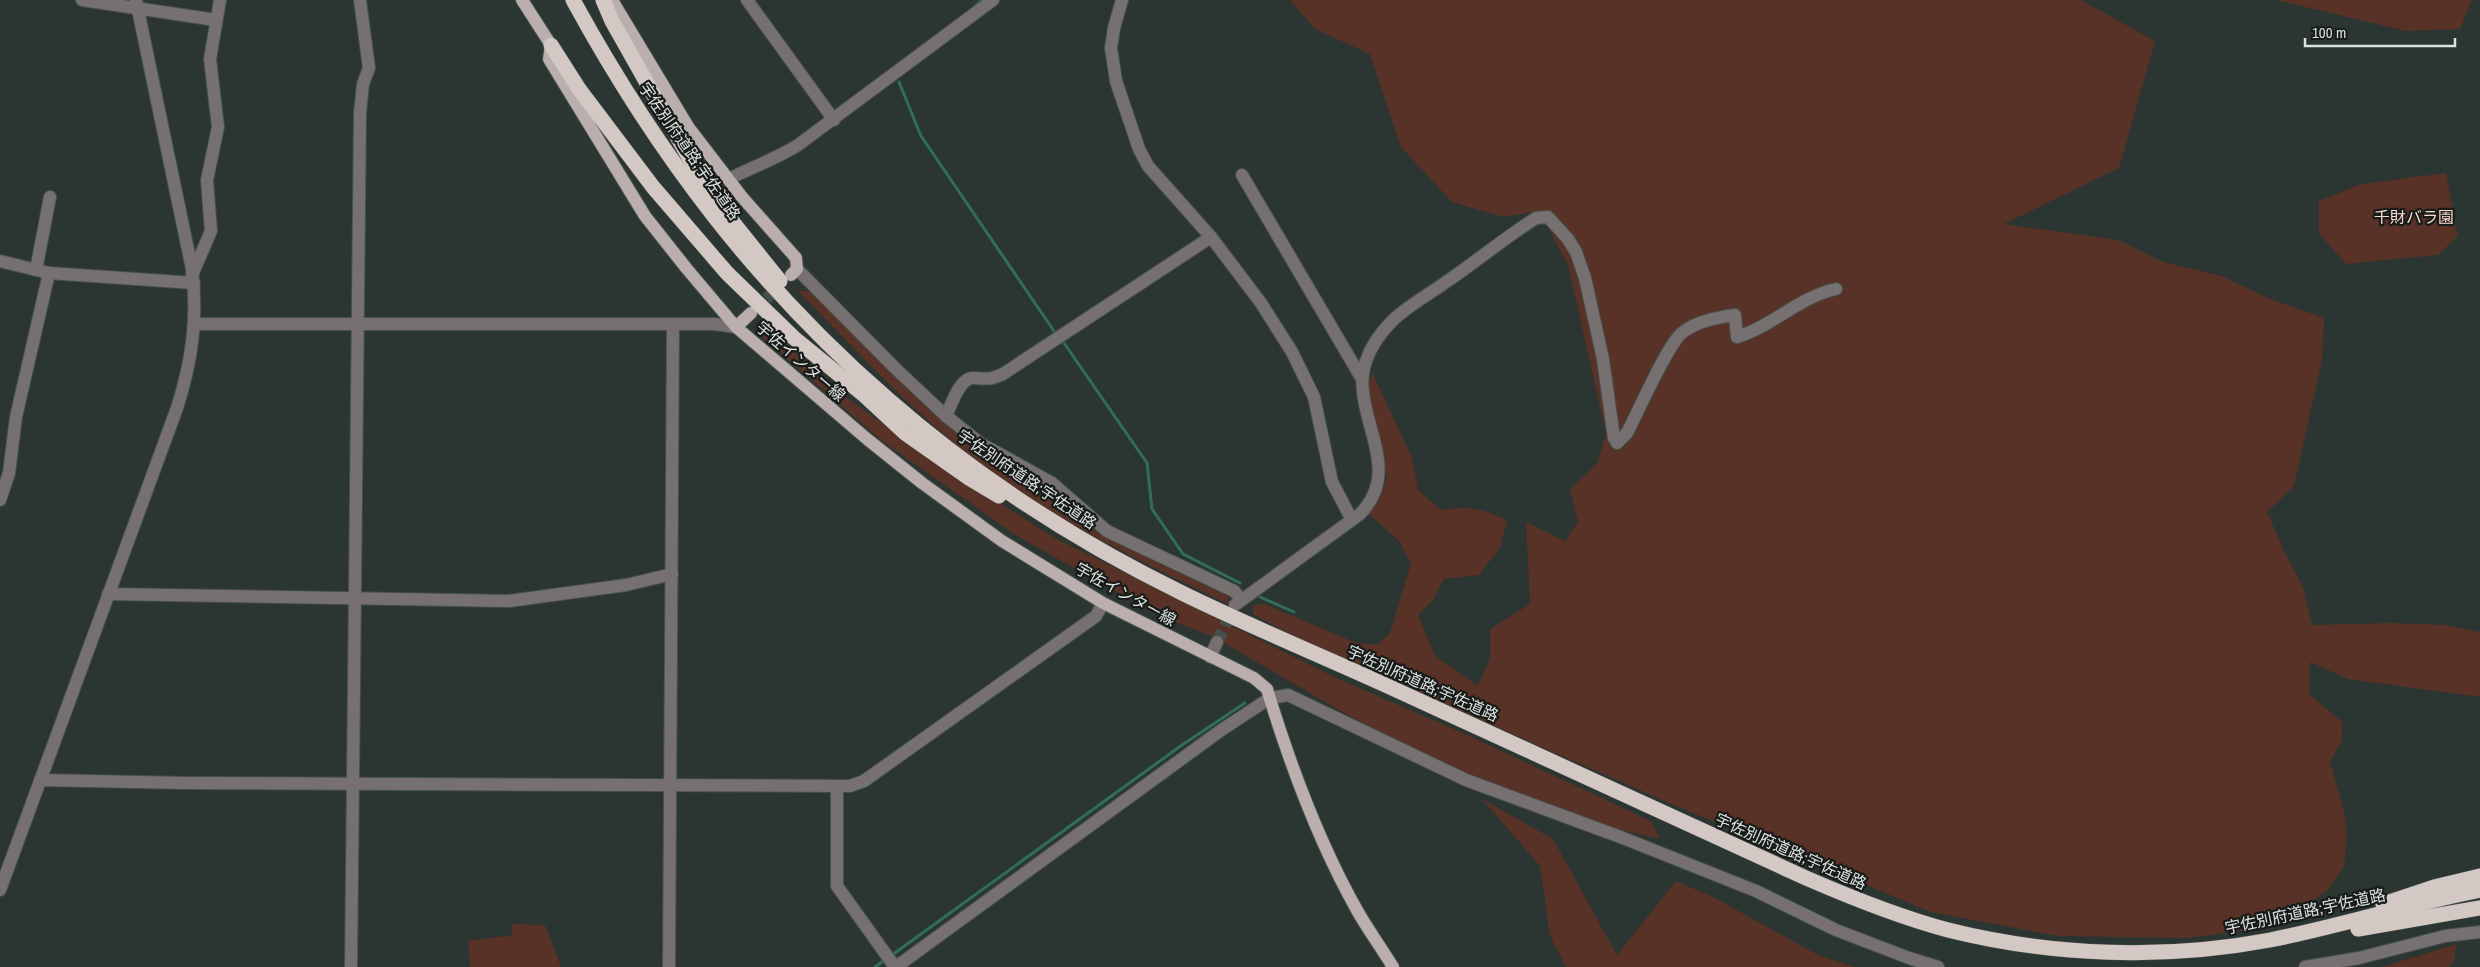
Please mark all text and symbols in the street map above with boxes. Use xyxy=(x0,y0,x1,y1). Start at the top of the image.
scale bar xyxy=(2305,15,2455,47)
text: 100 m xyxy=(2312,22,2346,43)
street label: 宇佐別府道路;宇佐道路 xyxy=(634,78,746,224)
park label: 千財バラ園 xyxy=(2374,206,2454,228)
street label: 宇佐インター線 xyxy=(752,316,850,406)
street label: 宇佐別府道路;宇佐道路 xyxy=(953,424,1101,534)
street label: 宇佐インター線 xyxy=(1072,557,1180,631)
street label: 宇佐別府道路;宇佐道路 xyxy=(1344,640,1502,726)
street label: 宇佐別府道路;宇佐道路 xyxy=(1712,808,1870,894)
street label: 宇佐別府道路;宇佐道路 xyxy=(2223,883,2387,939)

